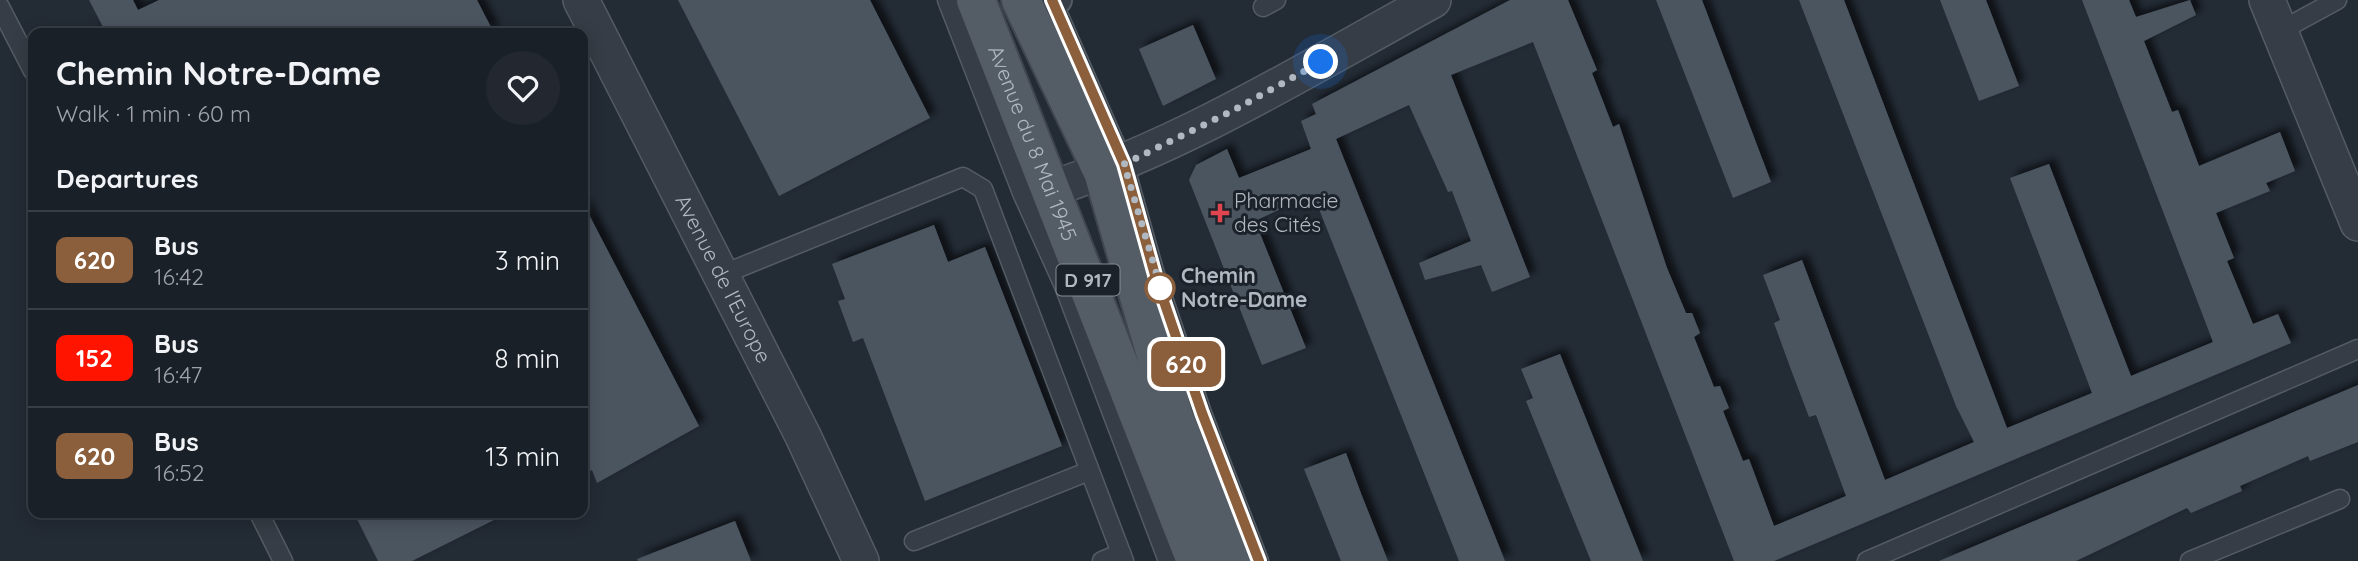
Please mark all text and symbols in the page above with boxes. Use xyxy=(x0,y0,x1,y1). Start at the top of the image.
street label: Avenue du 8 Mai 1945 xyxy=(983,41,1083,245)
your location xyxy=(1303,44,1338,79)
button: heart xyxy=(486,51,560,125)
text: Chemin Notre-Dame xyxy=(56,52,381,93)
text: Walk · 1 min · 60 m xyxy=(56,99,251,128)
text: Departures xyxy=(56,162,199,195)
place label: Pharmacie des Cités xyxy=(1234,187,1338,237)
street label: Avenue de l'Europe xyxy=(670,190,778,367)
marker: Pharmacie des Cités xyxy=(1212,205,1228,221)
text: Bus xyxy=(154,229,199,262)
text: 3 min xyxy=(495,244,560,277)
text: 620 xyxy=(74,245,115,275)
text: 16:42 xyxy=(154,262,204,291)
place label: Chemin Notre-Dame xyxy=(1181,262,1307,312)
road number: D 917 xyxy=(1056,264,1120,296)
marker: Chemin Notre-Dame xyxy=(1145,273,1175,303)
text: Bus xyxy=(154,327,199,360)
line badge: 620 xyxy=(1146,341,1226,387)
text: 8 min xyxy=(495,342,560,375)
text: 152 xyxy=(76,343,113,373)
text: 620 xyxy=(1165,349,1207,379)
text: 16:47 xyxy=(154,360,202,389)
text: Bus xyxy=(154,425,199,458)
text: 13 min xyxy=(485,440,560,473)
text: 620 xyxy=(74,441,115,471)
text: 16:52 xyxy=(154,458,204,487)

